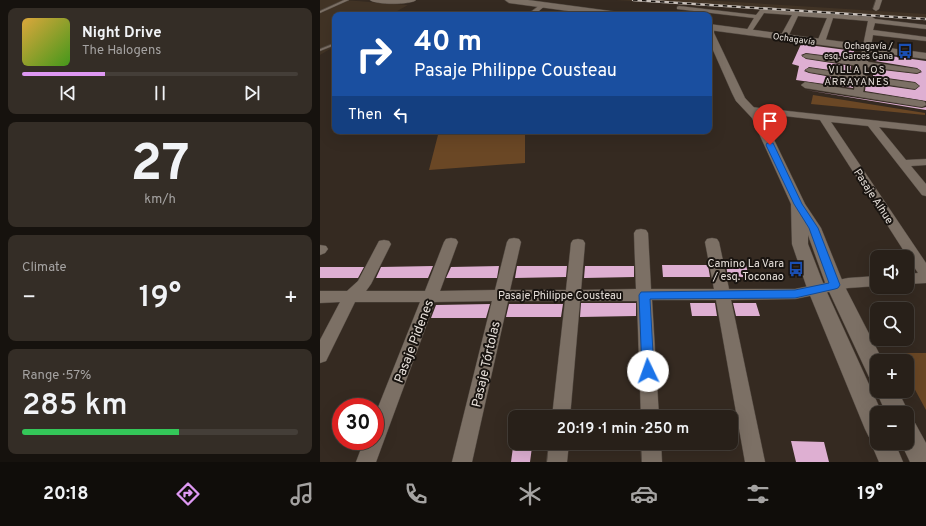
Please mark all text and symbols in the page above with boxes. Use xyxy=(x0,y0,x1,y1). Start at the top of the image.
text: Night Drive xyxy=(82,24,162,43)
text: 40 m xyxy=(414,25,482,61)
icon: right xyxy=(348,28,400,80)
street label: Ochagavía xyxy=(772,31,816,48)
place label: Ochagavía / esq. Garces Gana xyxy=(824,41,894,62)
bus stop icon: Ochagavía / esq. Garces Gana xyxy=(896,42,914,60)
text: The Halogens xyxy=(82,43,161,59)
text: Pasaje Philippe Cousteau xyxy=(414,60,617,83)
district label: VILLA LOS ARRAYANES xyxy=(824,64,890,89)
icon: previous xyxy=(57,82,79,104)
icon: pause xyxy=(149,82,171,104)
icon: next xyxy=(241,82,263,104)
icon: left xyxy=(390,104,412,126)
pin xyxy=(753,104,787,145)
text: Then xyxy=(348,106,382,125)
icon: arrive xyxy=(759,110,781,132)
text: 27 xyxy=(130,133,190,199)
street label: Pasaje Alhue xyxy=(850,166,896,227)
text: km/h xyxy=(144,192,176,208)
map controls xyxy=(870,250,914,450)
button: sound xyxy=(870,250,914,294)
place label: Camino La Vara / esq. Toconao xyxy=(708,257,784,284)
text: Climate xyxy=(22,260,67,276)
bus stop icon: Camino La Vara / esq. Toconao xyxy=(787,260,805,278)
text: 19° xyxy=(139,280,181,317)
text: − xyxy=(22,285,36,312)
text: + xyxy=(284,285,298,312)
street label: Pasaje Philippe Cousteau xyxy=(498,289,622,303)
street label: Pasaje Pidenes xyxy=(392,298,438,386)
button: search xyxy=(870,302,914,346)
street label: Pasaje Tórtolas xyxy=(469,320,505,409)
position arrow xyxy=(627,350,669,392)
button: + xyxy=(870,354,914,398)
text: Range · 57% xyxy=(22,368,91,384)
text: 285 km xyxy=(22,388,127,425)
speed limit sign: 30 xyxy=(332,398,384,450)
button: − xyxy=(870,406,914,450)
text: 20:19 · 1 min · 250 m xyxy=(557,420,689,439)
icon: directions xyxy=(174,480,202,508)
icon: music xyxy=(288,480,316,508)
icon: phone xyxy=(402,480,430,508)
icon: climate xyxy=(516,480,544,508)
icon: car xyxy=(630,480,658,508)
icon: filters xyxy=(744,480,772,508)
text: 20:18 xyxy=(43,483,89,506)
text: 19° xyxy=(857,483,883,506)

